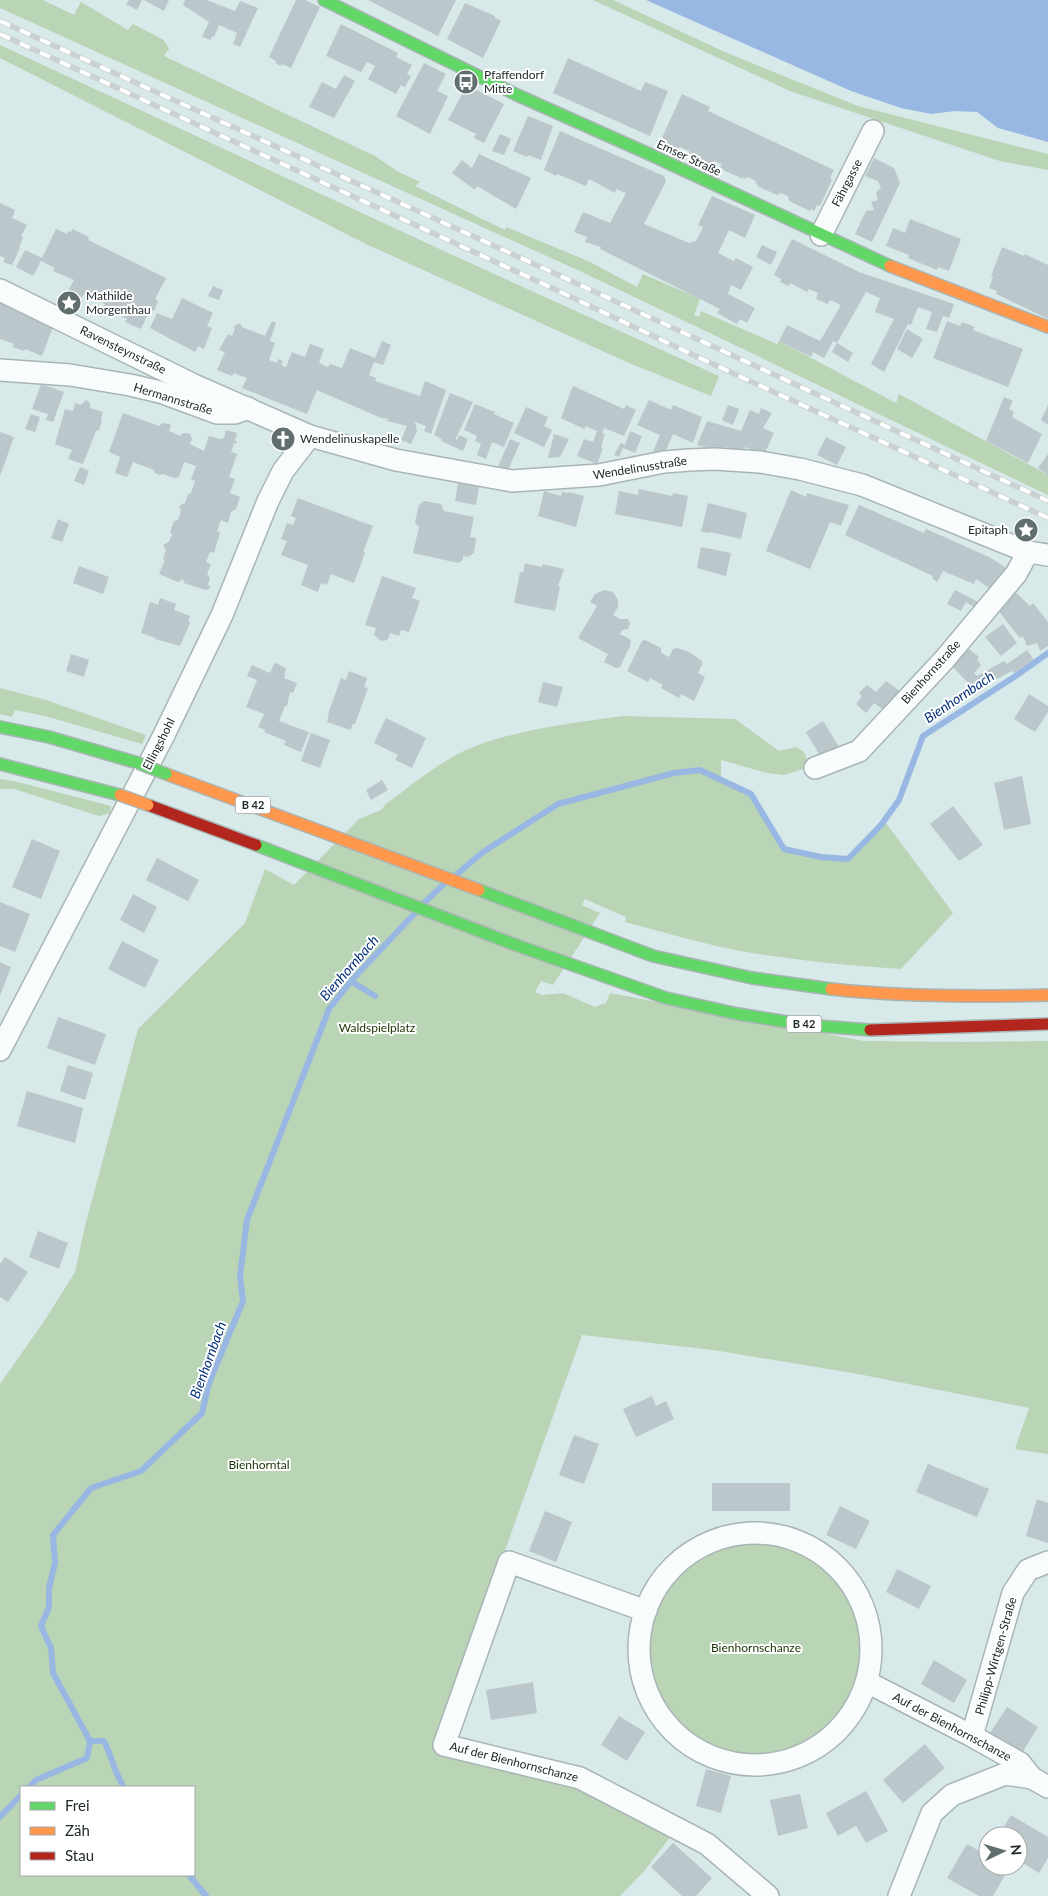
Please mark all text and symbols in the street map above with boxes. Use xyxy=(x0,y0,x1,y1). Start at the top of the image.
place label: Pfaffendorf Mitte xyxy=(484,67,545,96)
bus stop icon: Pfaffendorf Mitte xyxy=(453,69,479,95)
street label: Emser Straße xyxy=(655,136,724,179)
street label: Fährgasse xyxy=(828,156,865,209)
place label: Mathilde Morgenthau xyxy=(86,288,151,317)
place icon: Mathilde Morgenthau xyxy=(56,290,82,316)
street label: Ravensteynstraße xyxy=(78,322,169,377)
street label: Hermannstraße xyxy=(132,379,215,418)
church icon: Wendelinuskapelle xyxy=(270,426,296,452)
place label: Wendelinuskapelle xyxy=(300,431,399,446)
street label: Wendelinusstraße xyxy=(592,453,688,482)
place icon: Epitaph xyxy=(1013,517,1039,543)
place label: Epitaph xyxy=(968,522,1008,537)
street label: Bienhornstraße xyxy=(898,636,963,707)
water label: Bienhornbach xyxy=(920,667,997,726)
street label: Ellingshohl xyxy=(139,715,178,772)
road number: B 42 xyxy=(236,796,270,814)
water label: Bienhornbach xyxy=(316,932,382,1004)
road number: B 42 xyxy=(786,1016,822,1032)
park label: Waldspielplatz xyxy=(339,1020,416,1035)
water label: Bienhornbach xyxy=(186,1319,229,1401)
park label: Bienhorntal xyxy=(228,1457,290,1472)
street label: Philipp-Wirtgen-Straße xyxy=(972,1595,1020,1716)
park label: Bienhornschanze xyxy=(711,1640,801,1655)
street label: Auf der Bienhornschanze xyxy=(890,1689,1014,1764)
street label: Auf der Bienhornschanze xyxy=(448,1738,580,1785)
legend xyxy=(20,1786,195,1876)
text: Frei xyxy=(65,1796,90,1814)
text: Zäh xyxy=(65,1821,90,1839)
north arrow xyxy=(978,1826,1028,1876)
text: N xyxy=(1008,1844,1025,1856)
text: Stau xyxy=(65,1846,94,1864)

